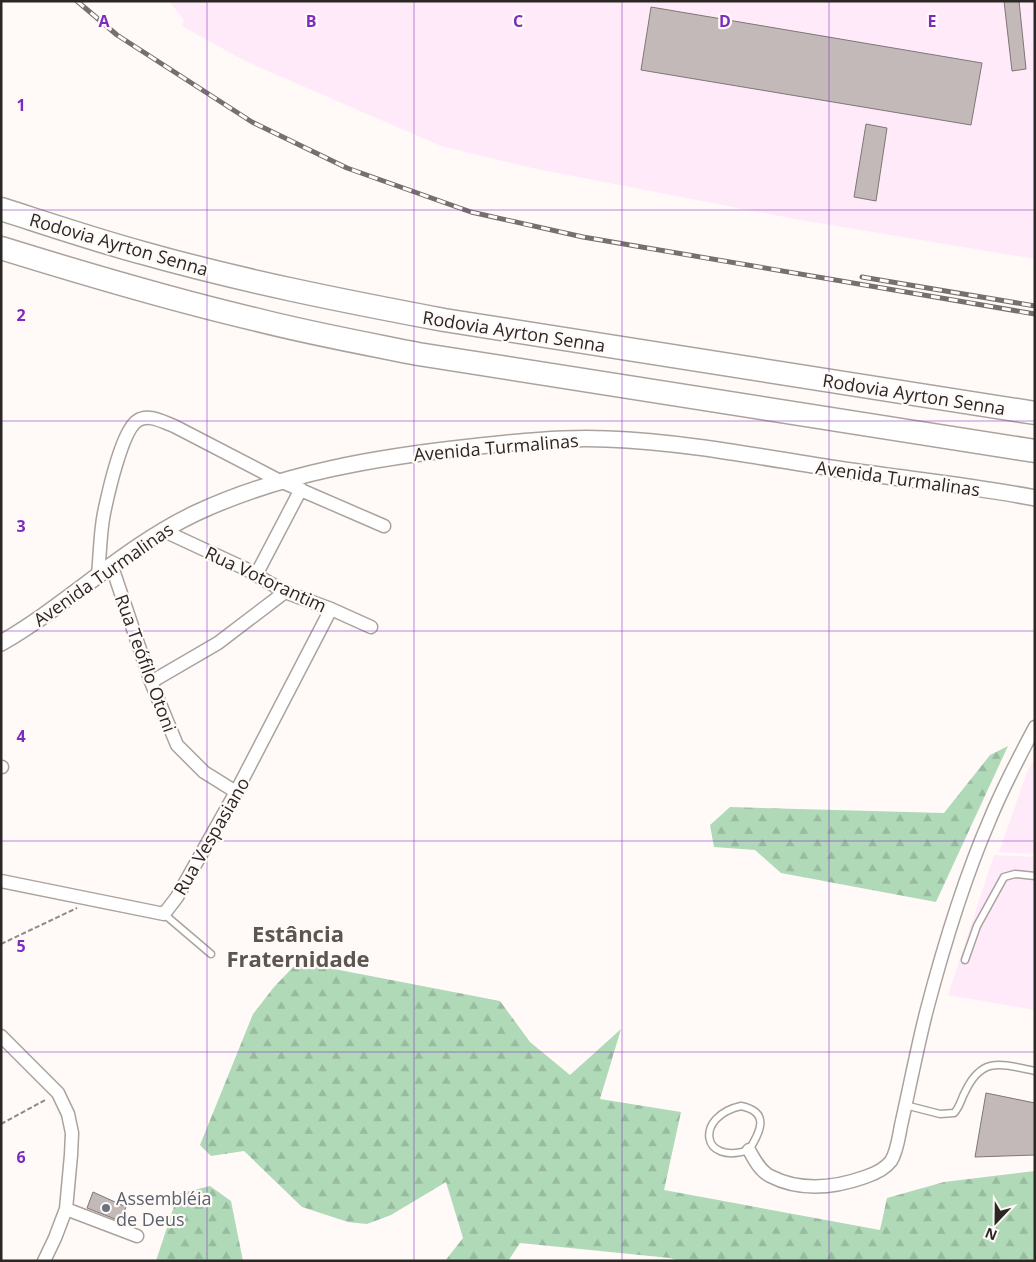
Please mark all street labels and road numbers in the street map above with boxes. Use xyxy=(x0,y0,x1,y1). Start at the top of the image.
street label: Rodovia Ayrton Senna xyxy=(27,207,211,281)
street label: Rodovia Ayrton Senna xyxy=(421,305,607,357)
street label: Rodovia Ayrton Senna xyxy=(821,368,1007,420)
street label: Avenida Turmalinas xyxy=(413,428,579,466)
street label: Avenida Turmalinas xyxy=(814,455,982,501)
street label: Avenida Turmalinas xyxy=(28,517,178,631)
street label: Rua Votorantim xyxy=(201,540,331,618)
street label: Rua Teófilo Otoni xyxy=(110,591,182,735)
street label: Rua Vespasiano xyxy=(168,773,254,899)

